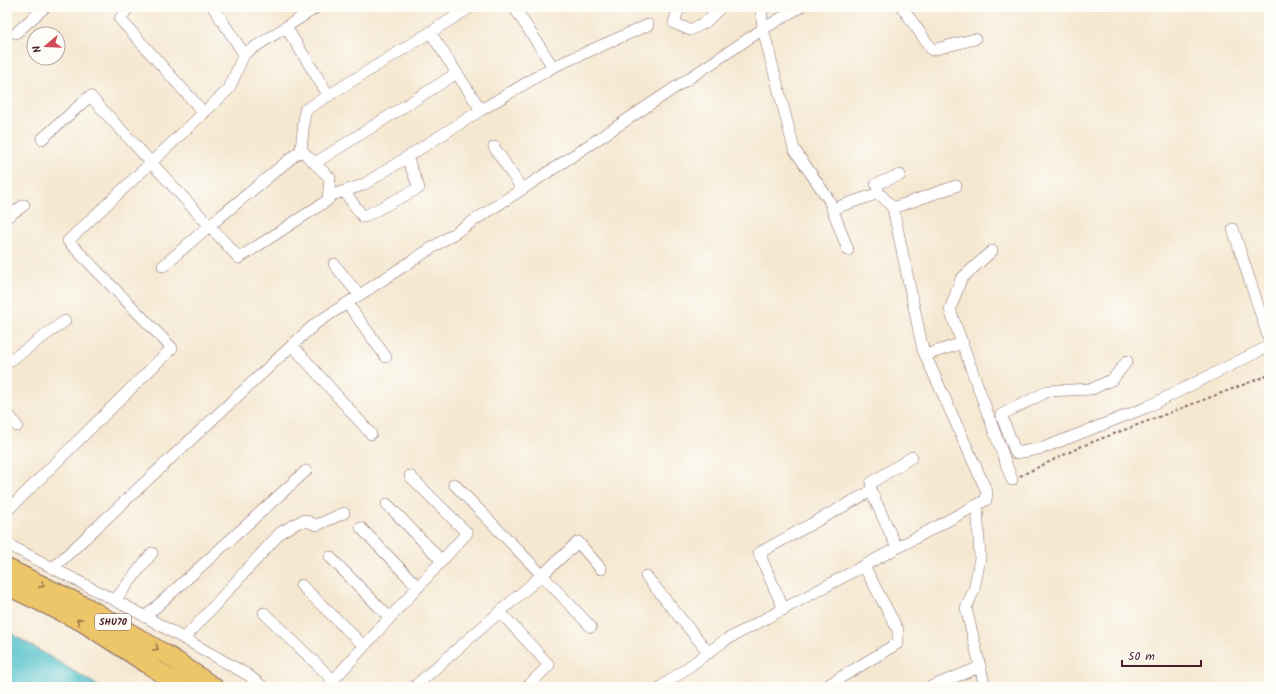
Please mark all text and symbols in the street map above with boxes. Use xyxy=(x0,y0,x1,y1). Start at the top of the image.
north arrow xyxy=(26,26,66,66)
text: N xyxy=(28,43,47,55)
one-way arrow xyxy=(38,580,45,588)
road number: SHU70 xyxy=(95,614,131,630)
one-way arrow xyxy=(76,618,83,626)
scale bar xyxy=(1122,642,1201,668)
one-way arrow xyxy=(152,643,159,650)
text: 50 m xyxy=(1128,647,1155,666)

